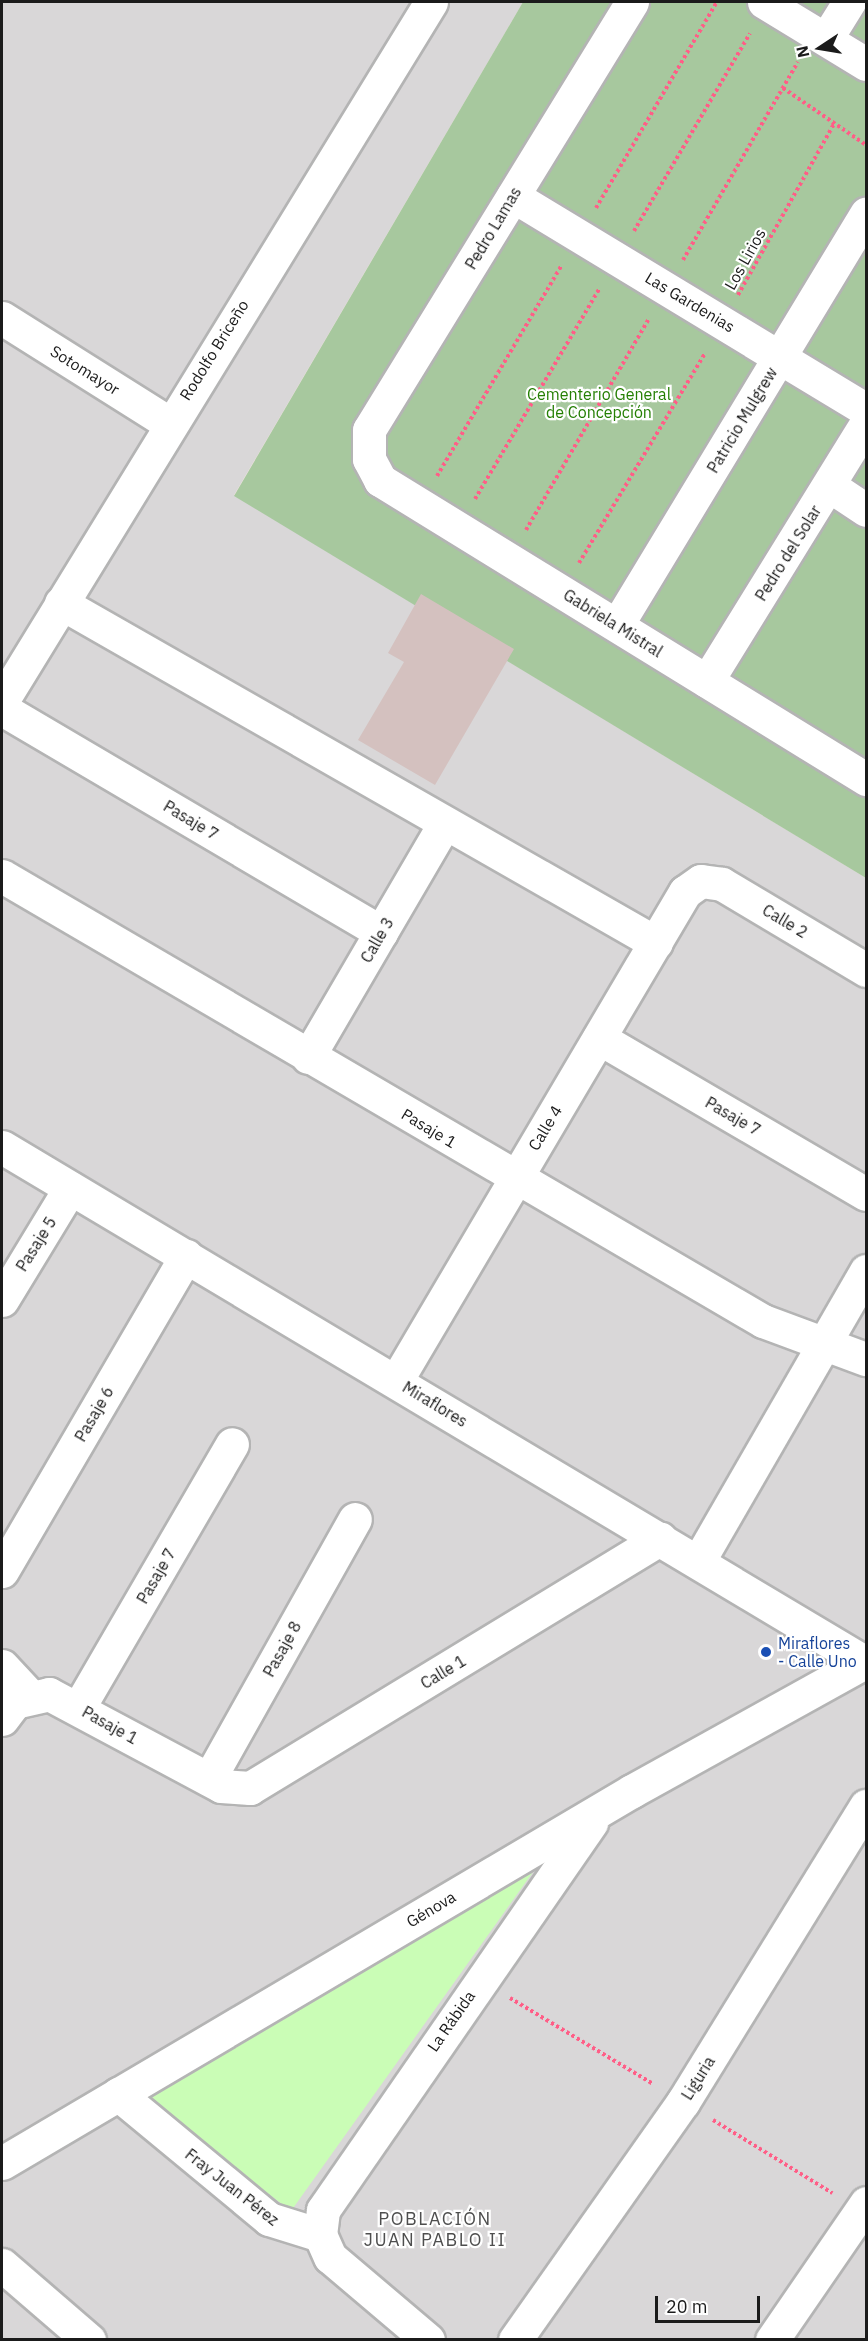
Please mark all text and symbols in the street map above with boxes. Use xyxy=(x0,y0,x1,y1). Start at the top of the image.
north arrow xyxy=(790,18,850,78)
text: N xyxy=(791,44,813,59)
street label: Pedro Lamas xyxy=(461,183,525,273)
street label: Los Lirios xyxy=(720,225,770,293)
street label: Las Gardenias xyxy=(642,268,738,336)
street label: Rodolfo Briceño xyxy=(176,296,252,404)
street label: Sotomayor xyxy=(47,341,123,399)
street label: Patricio Mulgrew xyxy=(703,364,781,476)
park label: Cementerio General de Concepción xyxy=(527,384,671,422)
street label: Pedro del Solar xyxy=(751,502,825,604)
street label: Gabriela Mistral xyxy=(560,585,666,661)
street label: Pasaje 7 xyxy=(160,796,222,844)
street label: Calle 2 xyxy=(759,900,811,942)
street label: Calle 3 xyxy=(356,914,398,966)
street label: Pasaje 7 xyxy=(702,1093,764,1139)
street label: Calle 4 xyxy=(524,1102,566,1154)
street label: Pasaje 1 xyxy=(398,1104,460,1152)
street label: Pasaje 5 xyxy=(12,1213,60,1275)
street label: Miraflores xyxy=(399,1377,471,1431)
street label: Pasaje 6 xyxy=(71,1383,117,1445)
street label: Pasaje 7 xyxy=(133,1545,179,1607)
street label: Pasaje 8 xyxy=(259,1618,305,1680)
place label: Miraflores - Calle Uno xyxy=(778,1633,857,1671)
marker: Miraflores - Calle Uno xyxy=(759,1645,773,1659)
street label: Calle 1 xyxy=(417,1651,469,1693)
street label: Pasaje 1 xyxy=(79,1702,141,1748)
street label: Génova xyxy=(403,1887,459,1931)
street label: La Rábida xyxy=(423,1987,479,2055)
street label: Liguria xyxy=(677,2053,719,2103)
street label: Fray Juan Pérez xyxy=(181,2145,283,2229)
district label: POBLACIÓN JUAN PABLO II xyxy=(364,2209,506,2252)
scale bar xyxy=(658,2284,763,2322)
text: 20 m xyxy=(666,2295,708,2318)

